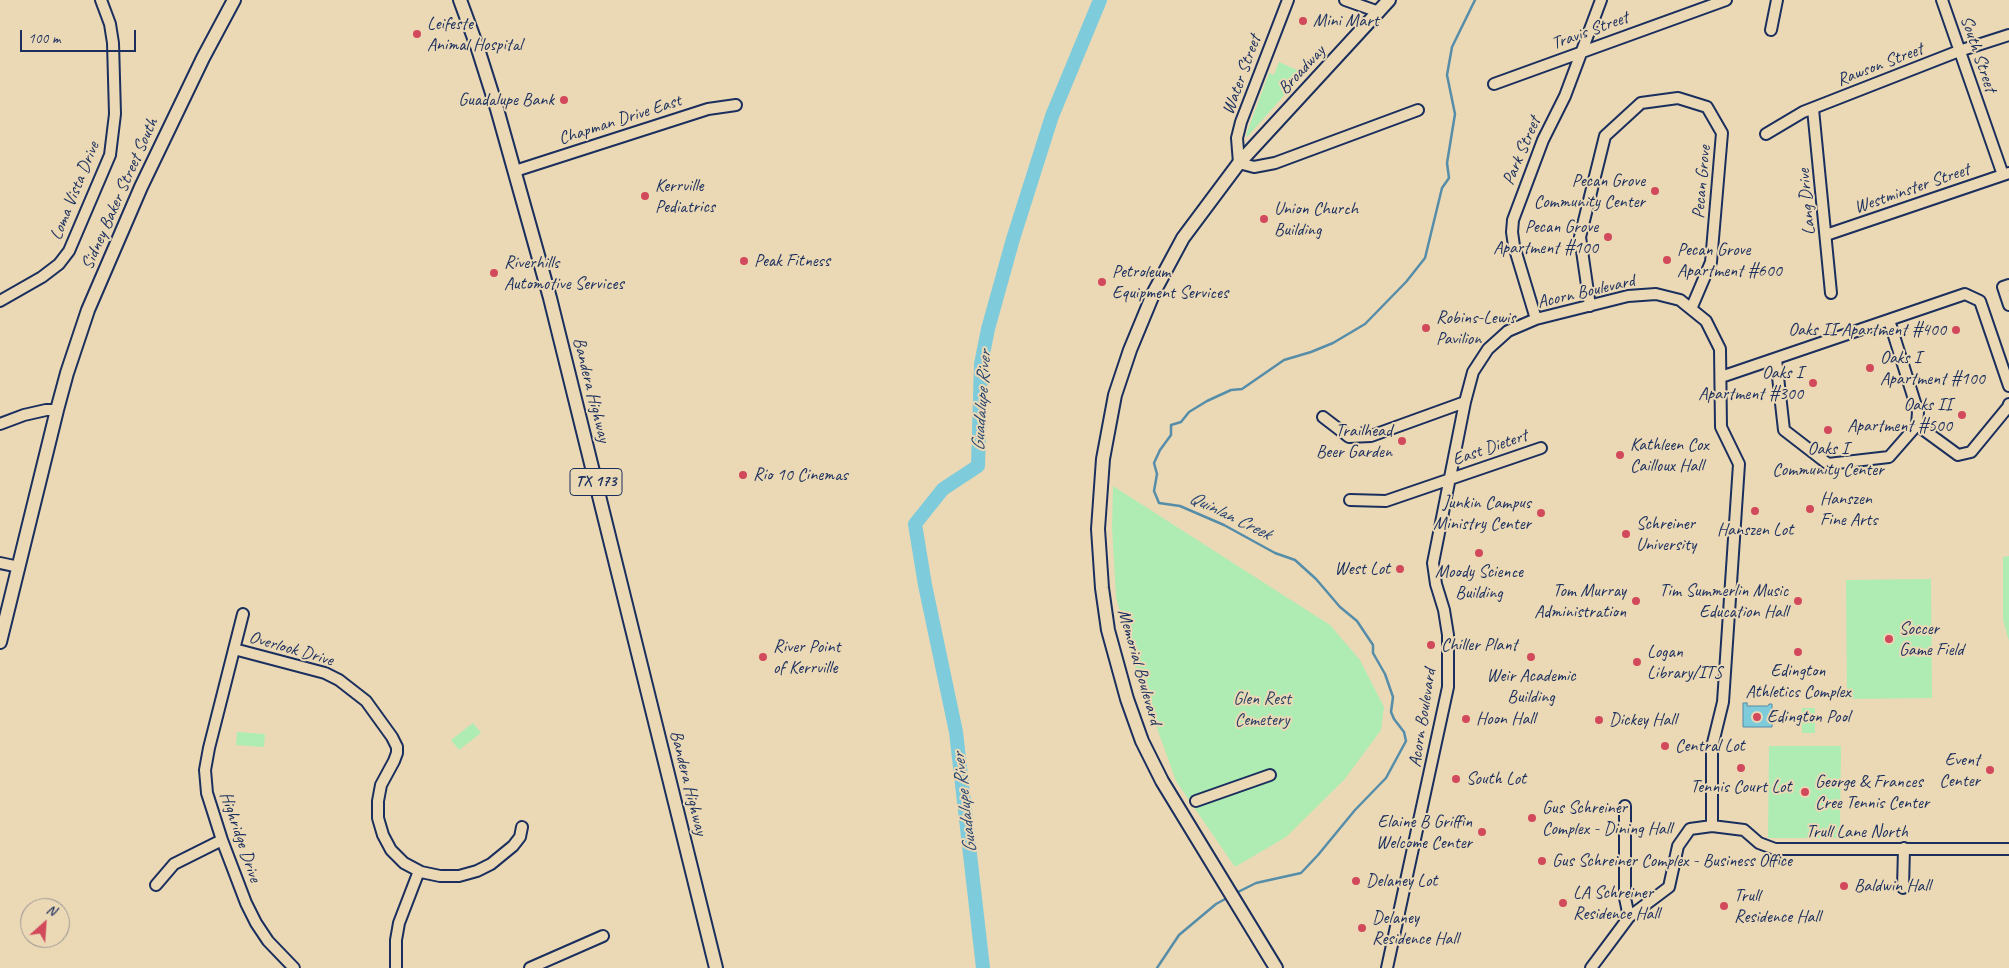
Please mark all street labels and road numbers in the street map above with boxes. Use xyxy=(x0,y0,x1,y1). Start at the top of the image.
street label: Travis Street xyxy=(1549,7,1631,55)
street label: South Street xyxy=(1955,13,2001,95)
street label: Water Street xyxy=(1218,32,1266,118)
street label: Rawson Street xyxy=(1834,39,1926,91)
street label: Broadway xyxy=(1274,41,1330,99)
street label: Chapman Drive East xyxy=(556,90,684,150)
street label: Park Street xyxy=(1498,114,1546,188)
street label: Sidney Baker Street South xyxy=(77,115,163,273)
street label: Loma Vista Drive xyxy=(46,139,104,243)
street label: Pecan Grove xyxy=(1688,145,1716,219)
street label: Westminster Street xyxy=(1851,159,1973,219)
street label: Lang Drive xyxy=(1793,168,1821,236)
street label: Acorn Boulevard xyxy=(1535,270,1637,314)
street label: Bandera Highway xyxy=(568,335,614,445)
street label: East Dietert xyxy=(1450,425,1530,471)
road number: TX 173 xyxy=(570,468,622,496)
street label: Memorial Boulevard xyxy=(1112,607,1166,727)
street label: Overlook Drive xyxy=(246,627,336,671)
street label: Acorn Boulevard xyxy=(1405,667,1441,769)
street label: Bandera Highway xyxy=(665,728,711,838)
street label: Highridge Drive xyxy=(214,789,266,885)
street label: Trull Lane North xyxy=(1806,821,1908,843)

